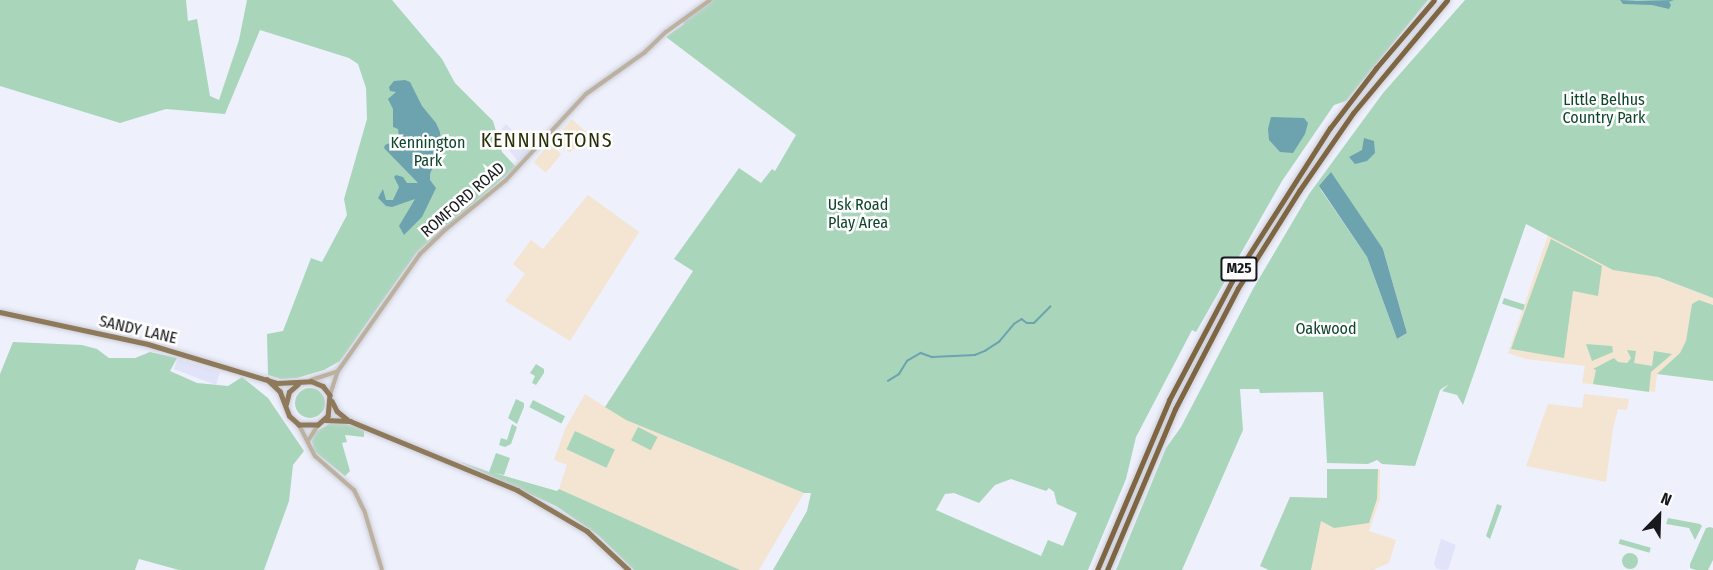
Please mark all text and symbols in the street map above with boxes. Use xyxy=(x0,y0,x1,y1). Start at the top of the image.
park label: Little Belhus Country Park xyxy=(1562,90,1646,128)
district label: KENNINGTONS xyxy=(481,128,613,152)
park label: Kennington Park xyxy=(391,133,465,171)
street label: ROMFORD ROAD xyxy=(417,158,509,242)
park label: Usk Road Play Area xyxy=(828,195,888,233)
road number: M25 xyxy=(1220,257,1258,281)
street label: SANDY LANE xyxy=(97,312,179,348)
park label: Oakwood xyxy=(1295,319,1357,339)
north arrow xyxy=(1629,486,1689,546)
text: N xyxy=(1658,488,1674,510)

